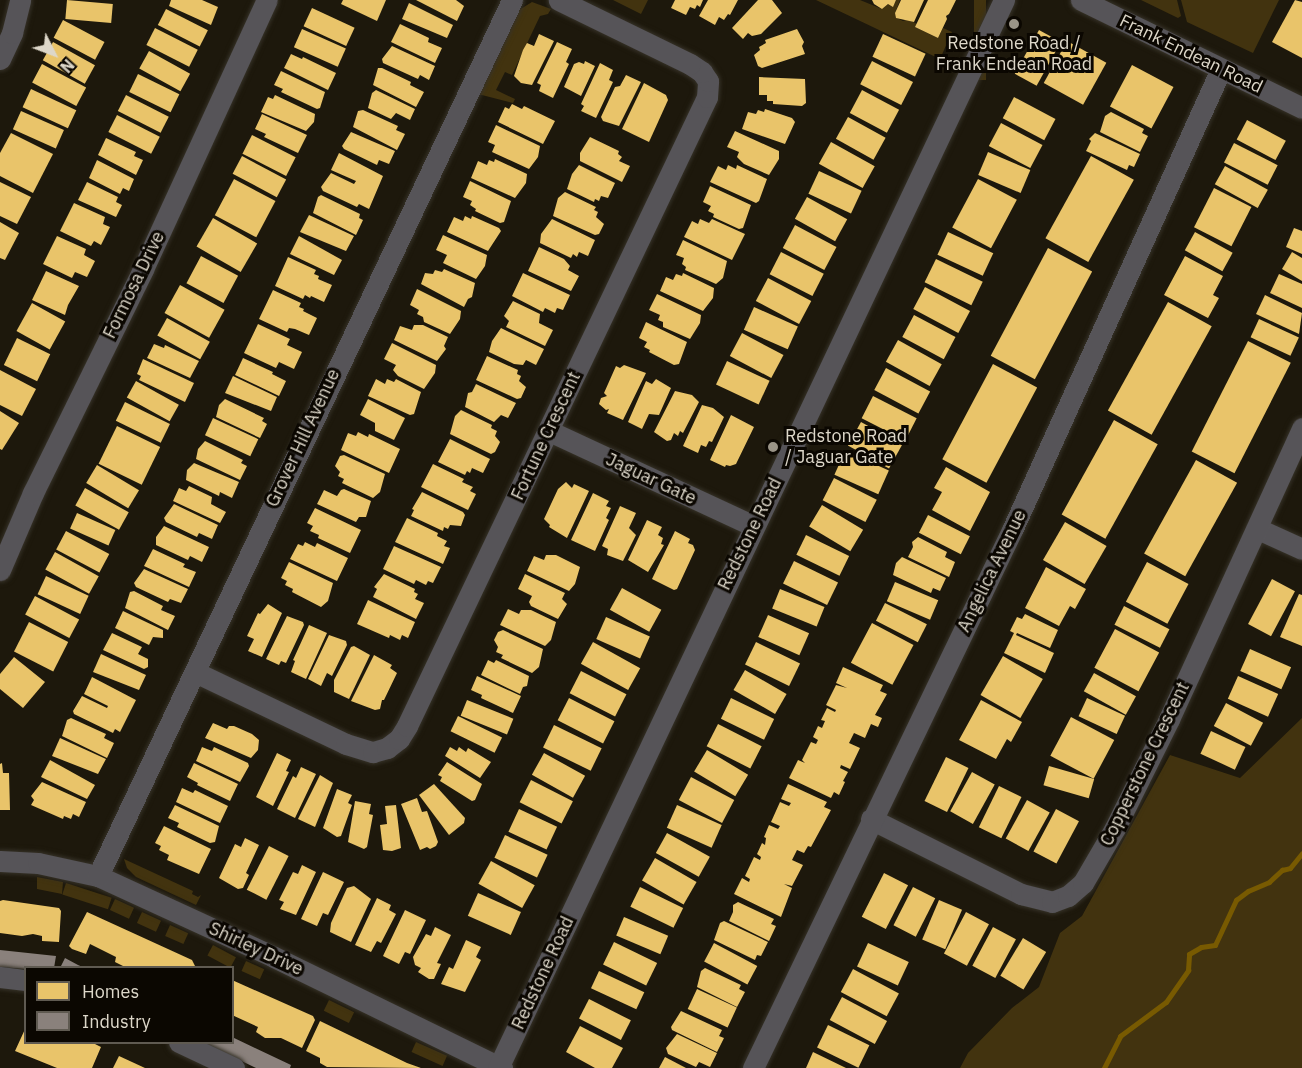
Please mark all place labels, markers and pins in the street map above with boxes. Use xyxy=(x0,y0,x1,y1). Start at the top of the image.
marker: Redstone Road / Frank Endean Road xyxy=(1007,17,1021,31)
place label: Redstone Road / Frank Endean Road xyxy=(936,33,1092,76)
place label: Redstone Road / Jaguar Gate xyxy=(785,426,907,468)
marker: Redstone Road / Jaguar Gate xyxy=(766,440,780,454)

